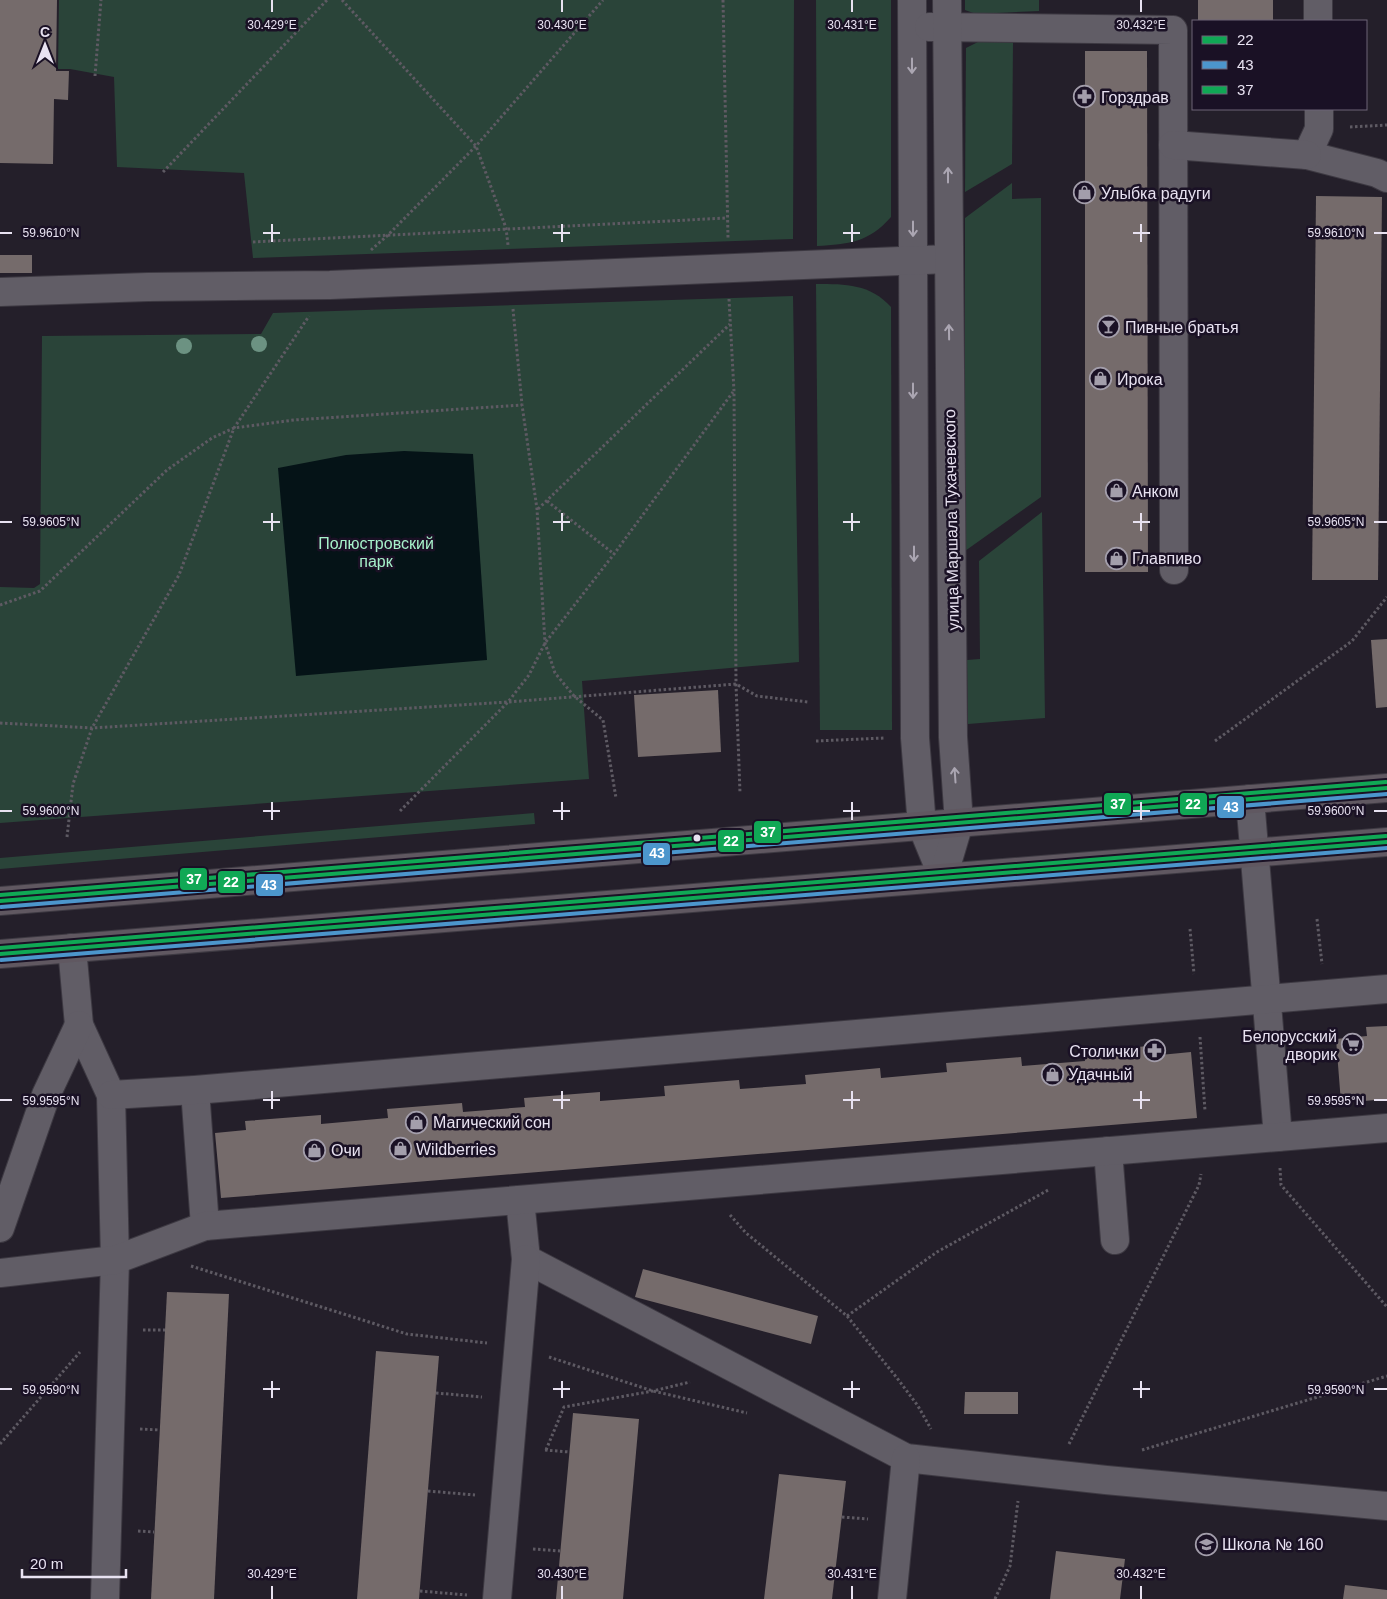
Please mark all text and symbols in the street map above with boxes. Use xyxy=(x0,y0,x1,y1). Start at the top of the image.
text: 30.429°E xyxy=(247,18,297,32)
text: 30.430°E xyxy=(537,18,587,32)
text: 30.431°E xyxy=(827,18,877,32)
text: 30.432°E xyxy=(1116,18,1166,32)
north arrow xyxy=(20,20,70,70)
legend xyxy=(1192,20,1367,110)
text: С xyxy=(40,24,50,40)
text: 22 xyxy=(1237,31,1254,48)
text: 43 xyxy=(1237,56,1254,73)
one-way arrow xyxy=(907,58,917,74)
text: 37 xyxy=(1237,81,1254,98)
pharmacy icon: Горздрав xyxy=(1073,85,1097,109)
place label: Горздрав xyxy=(1101,89,1169,106)
one-way arrow xyxy=(943,167,953,184)
shop icon: Улыбка радуги xyxy=(1073,181,1097,205)
place label: Улыбка радуги xyxy=(1101,185,1211,202)
one-way arrow xyxy=(908,220,918,236)
text: 59.9610°N xyxy=(23,226,79,240)
text: 59.9610°N xyxy=(1308,226,1364,240)
bar icon: Пивные братья xyxy=(1097,315,1121,339)
place label: Пивные братья xyxy=(1125,319,1239,336)
one-way arrow xyxy=(944,324,954,340)
shop icon: Ирока xyxy=(1089,367,1113,391)
place label: Ирока xyxy=(1117,371,1163,388)
one-way arrow xyxy=(908,382,918,399)
street label: улица Маршала Тухачевского xyxy=(941,409,962,631)
shop icon: Анком xyxy=(1104,479,1128,503)
place label: Анком xyxy=(1132,483,1179,500)
text: 59.9605°N xyxy=(23,515,79,529)
text: 59.9605°N xyxy=(1308,515,1364,529)
park label: Полюстровский парк xyxy=(318,535,434,570)
one-way arrow xyxy=(909,545,919,561)
shop icon: Главпиво xyxy=(1104,546,1128,570)
place label: Главпиво xyxy=(1132,550,1201,567)
one-way arrow xyxy=(951,767,960,783)
line badge: 37 xyxy=(1103,792,1132,816)
line badge: 22 xyxy=(1179,792,1208,816)
line badge: 43 xyxy=(1216,795,1245,819)
text: 37 xyxy=(1110,796,1126,812)
text: 22 xyxy=(1185,796,1201,812)
text: 43 xyxy=(1223,799,1239,815)
text: 59.9600°N xyxy=(23,804,79,818)
text: 59.9600°N xyxy=(1308,804,1364,818)
line badge: 37 xyxy=(753,820,782,844)
text: 37 xyxy=(760,824,776,840)
line badge: 22 xyxy=(717,829,745,853)
unlabelled marker xyxy=(692,833,702,843)
text: 22 xyxy=(723,833,739,849)
line badge: 43 xyxy=(642,842,671,866)
text: 43 xyxy=(649,845,665,861)
line badge: 37 xyxy=(179,867,208,891)
line badge: 22 xyxy=(217,870,246,894)
text: 37 xyxy=(186,871,202,887)
line badge: 43 xyxy=(255,873,284,897)
text: 22 xyxy=(223,874,239,890)
text: 43 xyxy=(261,877,277,893)
place label: Белорусский дворик xyxy=(1242,1028,1338,1063)
supermarket icon: Белорусский дворик xyxy=(1341,1033,1365,1057)
pharmacy icon: Столички xyxy=(1143,1039,1167,1063)
place label: Столички xyxy=(1069,1043,1139,1060)
shop icon: Удачный xyxy=(1040,1062,1064,1086)
place label: Удачный xyxy=(1068,1066,1132,1083)
text: 59.9595°N xyxy=(23,1094,79,1108)
text: 59.9595°N xyxy=(1308,1094,1364,1108)
shop icon: Магический сон xyxy=(405,1110,429,1134)
place label: Магический сон xyxy=(433,1114,551,1131)
shop icon: Wildberries xyxy=(388,1137,412,1161)
shop icon: Очи xyxy=(303,1138,327,1162)
place label: Wildberries xyxy=(416,1141,496,1158)
place label: Очи xyxy=(331,1142,361,1159)
text: 59.9590°N xyxy=(23,1383,79,1397)
text: 59.9590°N xyxy=(1308,1383,1364,1397)
school or university icon: Школа № 160 xyxy=(1194,1532,1218,1556)
place label: Школа № 160 xyxy=(1222,1536,1323,1553)
scale bar xyxy=(22,1546,126,1578)
text: 20 m xyxy=(30,1555,63,1572)
text: 30.429°E xyxy=(247,1567,297,1581)
text: 30.430°E xyxy=(537,1567,587,1581)
text: 30.431°E xyxy=(827,1567,877,1581)
text: 30.432°E xyxy=(1116,1567,1166,1581)

